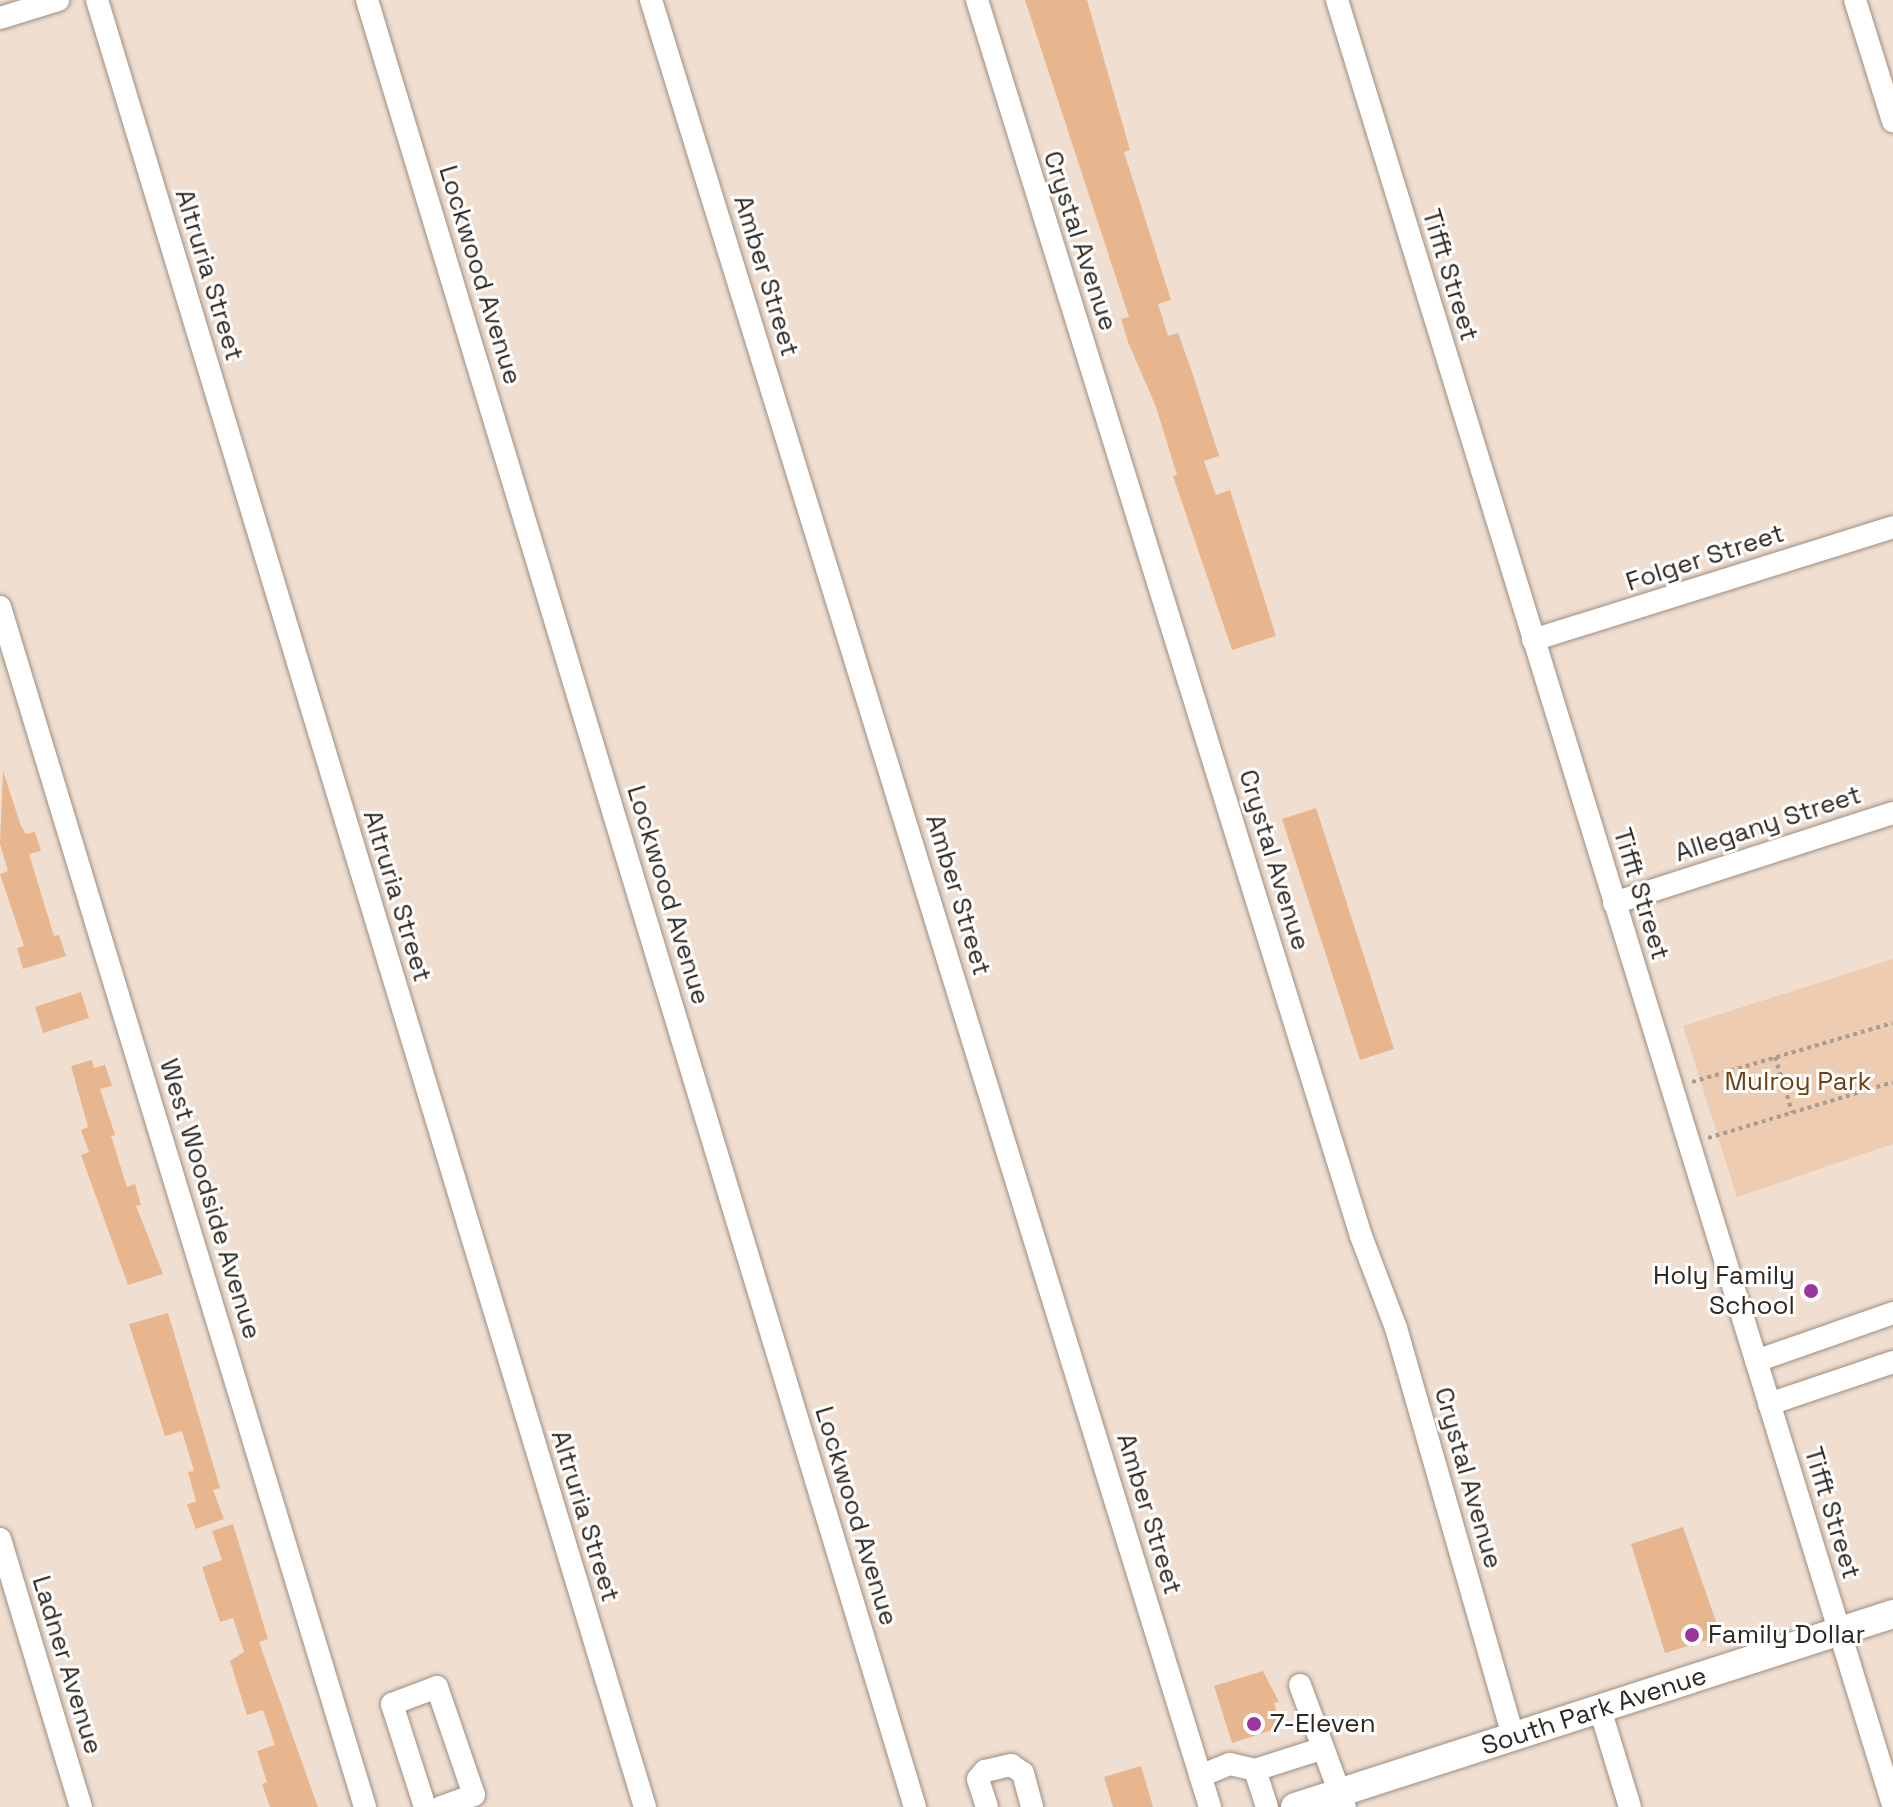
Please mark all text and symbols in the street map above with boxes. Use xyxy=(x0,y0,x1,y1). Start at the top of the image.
street label: Crystal Avenue xyxy=(1036,147,1124,335)
street label: Lockwood Avenue xyxy=(432,162,528,388)
street label: Altruria Street xyxy=(168,185,250,365)
street label: Amber Street xyxy=(727,192,805,360)
street label: Tifft Street xyxy=(1415,205,1485,345)
street label: Folger Street xyxy=(1622,518,1788,598)
street label: Crystal Avenue xyxy=(1232,766,1316,954)
street label: Allegany Street xyxy=(1671,779,1865,869)
street label: Lockwood Avenue xyxy=(620,782,716,1008)
street label: Altruria Street xyxy=(356,806,438,986)
street label: Amber Street xyxy=(919,811,997,979)
street label: Tifft Street xyxy=(1606,824,1676,964)
street label: West Woodside Avenue xyxy=(152,1055,268,1343)
park label: Mulroy Park xyxy=(1725,1066,1871,1098)
place label: Holy Family School xyxy=(1653,1260,1795,1322)
marker: Holy Family School xyxy=(1802,1282,1820,1300)
street label: Crystal Avenue xyxy=(1427,1384,1509,1572)
street label: Lockwood Avenue xyxy=(808,1403,904,1629)
street label: Altruria Street xyxy=(544,1426,626,1606)
street label: Amber Street xyxy=(1110,1430,1188,1598)
street label: Tifft Street xyxy=(1797,1443,1867,1583)
street label: Ladner Avenue xyxy=(25,1572,109,1758)
place label: Family Dollar xyxy=(1708,1619,1865,1651)
marker: Family Dollar xyxy=(1683,1626,1701,1644)
street label: South Park Avenue xyxy=(1477,1660,1711,1762)
place label: 7-Eleven xyxy=(1270,1708,1376,1740)
marker: 7-Eleven xyxy=(1245,1715,1263,1733)

